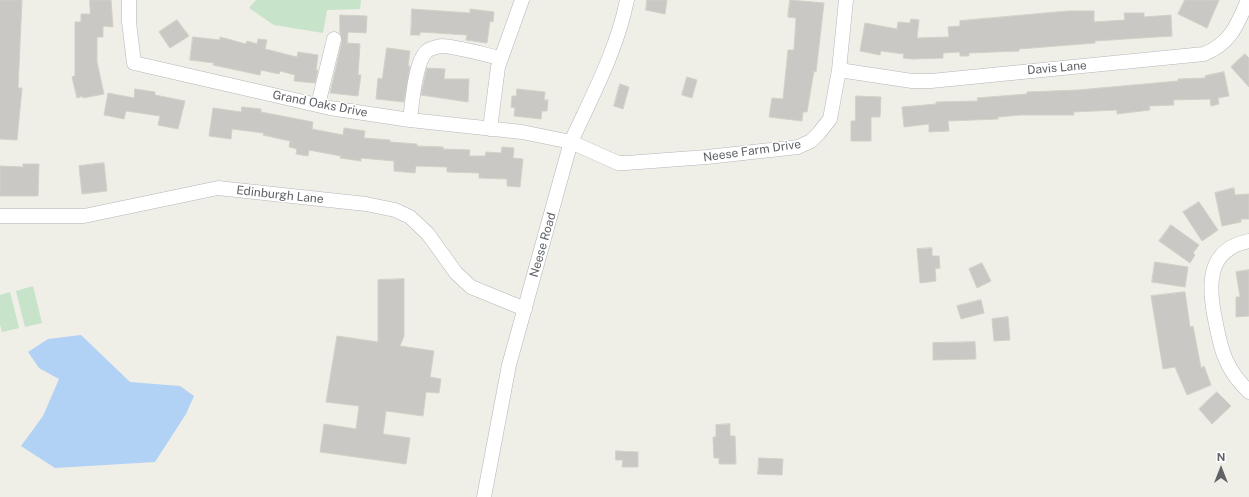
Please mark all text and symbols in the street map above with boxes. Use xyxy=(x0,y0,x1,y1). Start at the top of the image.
street label: Davis Lane xyxy=(1027,58,1087,78)
street label: Grand Oaks Drive xyxy=(271,88,369,120)
street label: Neese Farm Drive xyxy=(702,137,802,165)
street label: Edinburgh Lane xyxy=(236,183,324,207)
street label: Neese Road xyxy=(527,211,559,279)
north arrow xyxy=(1201,449,1241,489)
text: N xyxy=(1217,451,1225,463)

